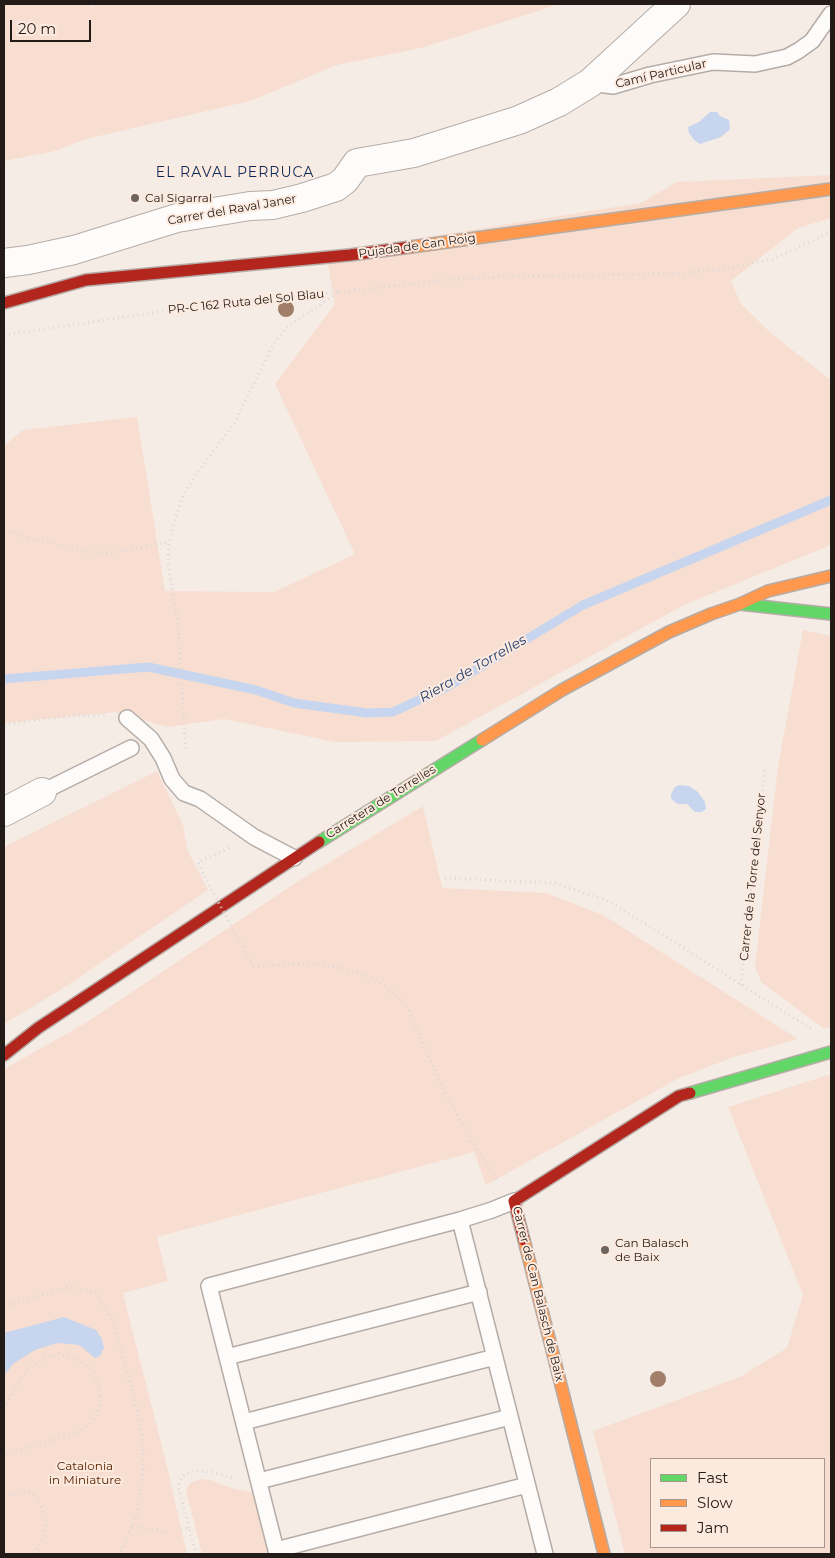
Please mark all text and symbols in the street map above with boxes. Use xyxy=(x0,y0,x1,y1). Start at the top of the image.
scale bar xyxy=(12,10,94,42)
text: 20 m xyxy=(18,19,56,38)
street label: Camí Particular xyxy=(614,57,708,91)
district label: EL RAVAL PERRUCA xyxy=(154,165,316,181)
place label: Cal Sigarral xyxy=(145,191,212,205)
marker: Cal Sigarral xyxy=(129,192,141,204)
street label: Carrer del Raval Janer xyxy=(167,192,297,228)
street label: Pujada de Can Roig xyxy=(357,231,477,261)
street label: PR-C 162 Ruta del Sol Blau xyxy=(167,287,325,317)
water label: Riera de Torrelles xyxy=(416,632,530,706)
street label: Carretera de Torrelles xyxy=(323,762,439,842)
street label: Carrer de la Torre del Senyor xyxy=(737,792,769,962)
street label: Carrer de Can Balasch de Baix xyxy=(509,1205,567,1383)
place label: Can Balasch de Baix xyxy=(615,1236,689,1264)
marker: Can Balasch de Baix xyxy=(599,1244,611,1256)
legend xyxy=(650,1458,825,1548)
park label: Catalonia in Miniature xyxy=(49,1459,121,1487)
text: Fast xyxy=(697,1468,728,1487)
text: Slow xyxy=(697,1493,733,1512)
text: Jam xyxy=(697,1518,729,1537)

